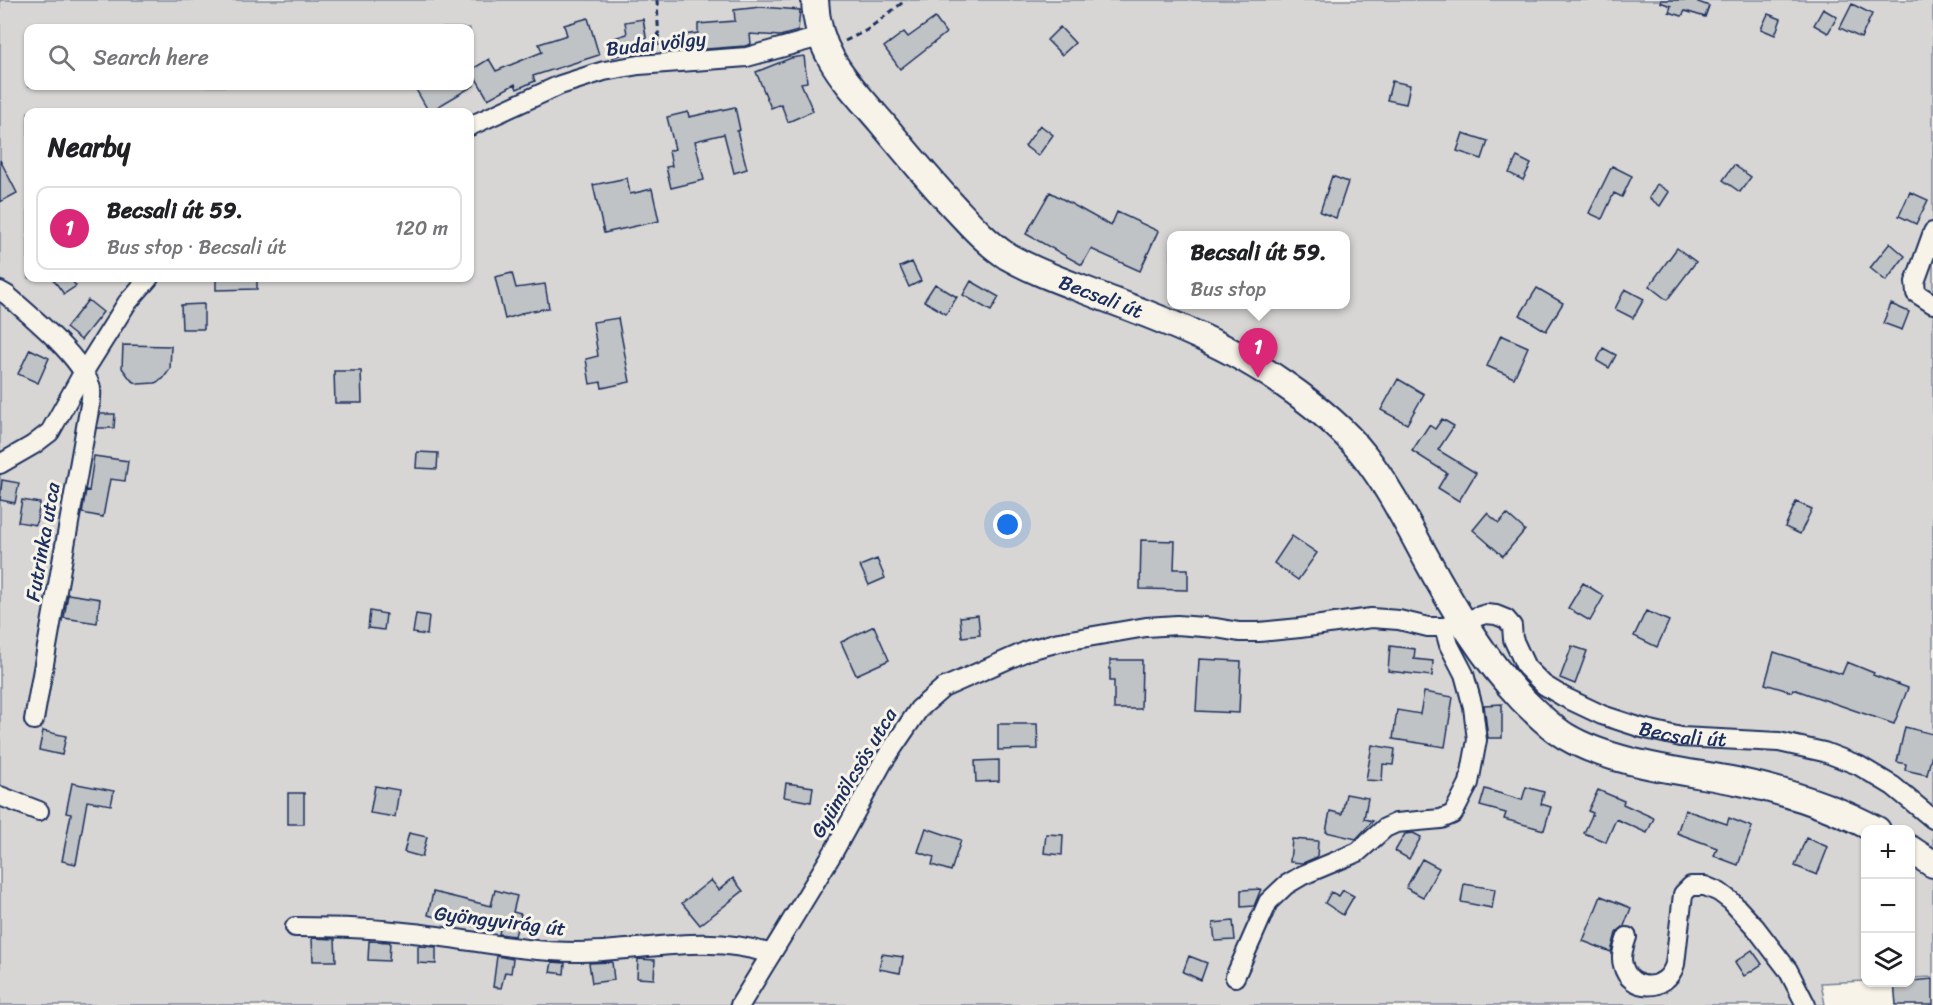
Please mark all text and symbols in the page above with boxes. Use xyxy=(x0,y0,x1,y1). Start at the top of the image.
street label: Budai völgy xyxy=(604,21,708,67)
search box xyxy=(24,24,474,90)
text: Search here xyxy=(93,38,209,77)
icon: search xyxy=(45,41,78,74)
text: Nearby xyxy=(48,124,130,170)
text: Becsali út 59. xyxy=(107,191,243,230)
text: 1 xyxy=(65,211,74,246)
text: 120 m xyxy=(395,211,448,246)
text: Bus stop · Becsali út xyxy=(107,230,286,265)
popup xyxy=(1167,231,1350,309)
text: Becsali út 59. xyxy=(1190,233,1327,272)
street label: Becsali út xyxy=(1054,264,1149,328)
text: Bus stop xyxy=(1190,272,1266,307)
pin: 1 xyxy=(1238,328,1278,378)
street label: Futrinka utca xyxy=(15,479,71,604)
your location xyxy=(993,510,1022,539)
street label: Gyümölcsös utca xyxy=(801,700,907,845)
street label: Becsali út xyxy=(1636,710,1728,757)
map controls xyxy=(1861,825,1915,987)
button: + xyxy=(1861,825,1915,879)
button: − xyxy=(1861,879,1915,933)
street label: Gyöngyvirág út xyxy=(432,896,568,946)
button: layers xyxy=(1861,933,1915,987)

